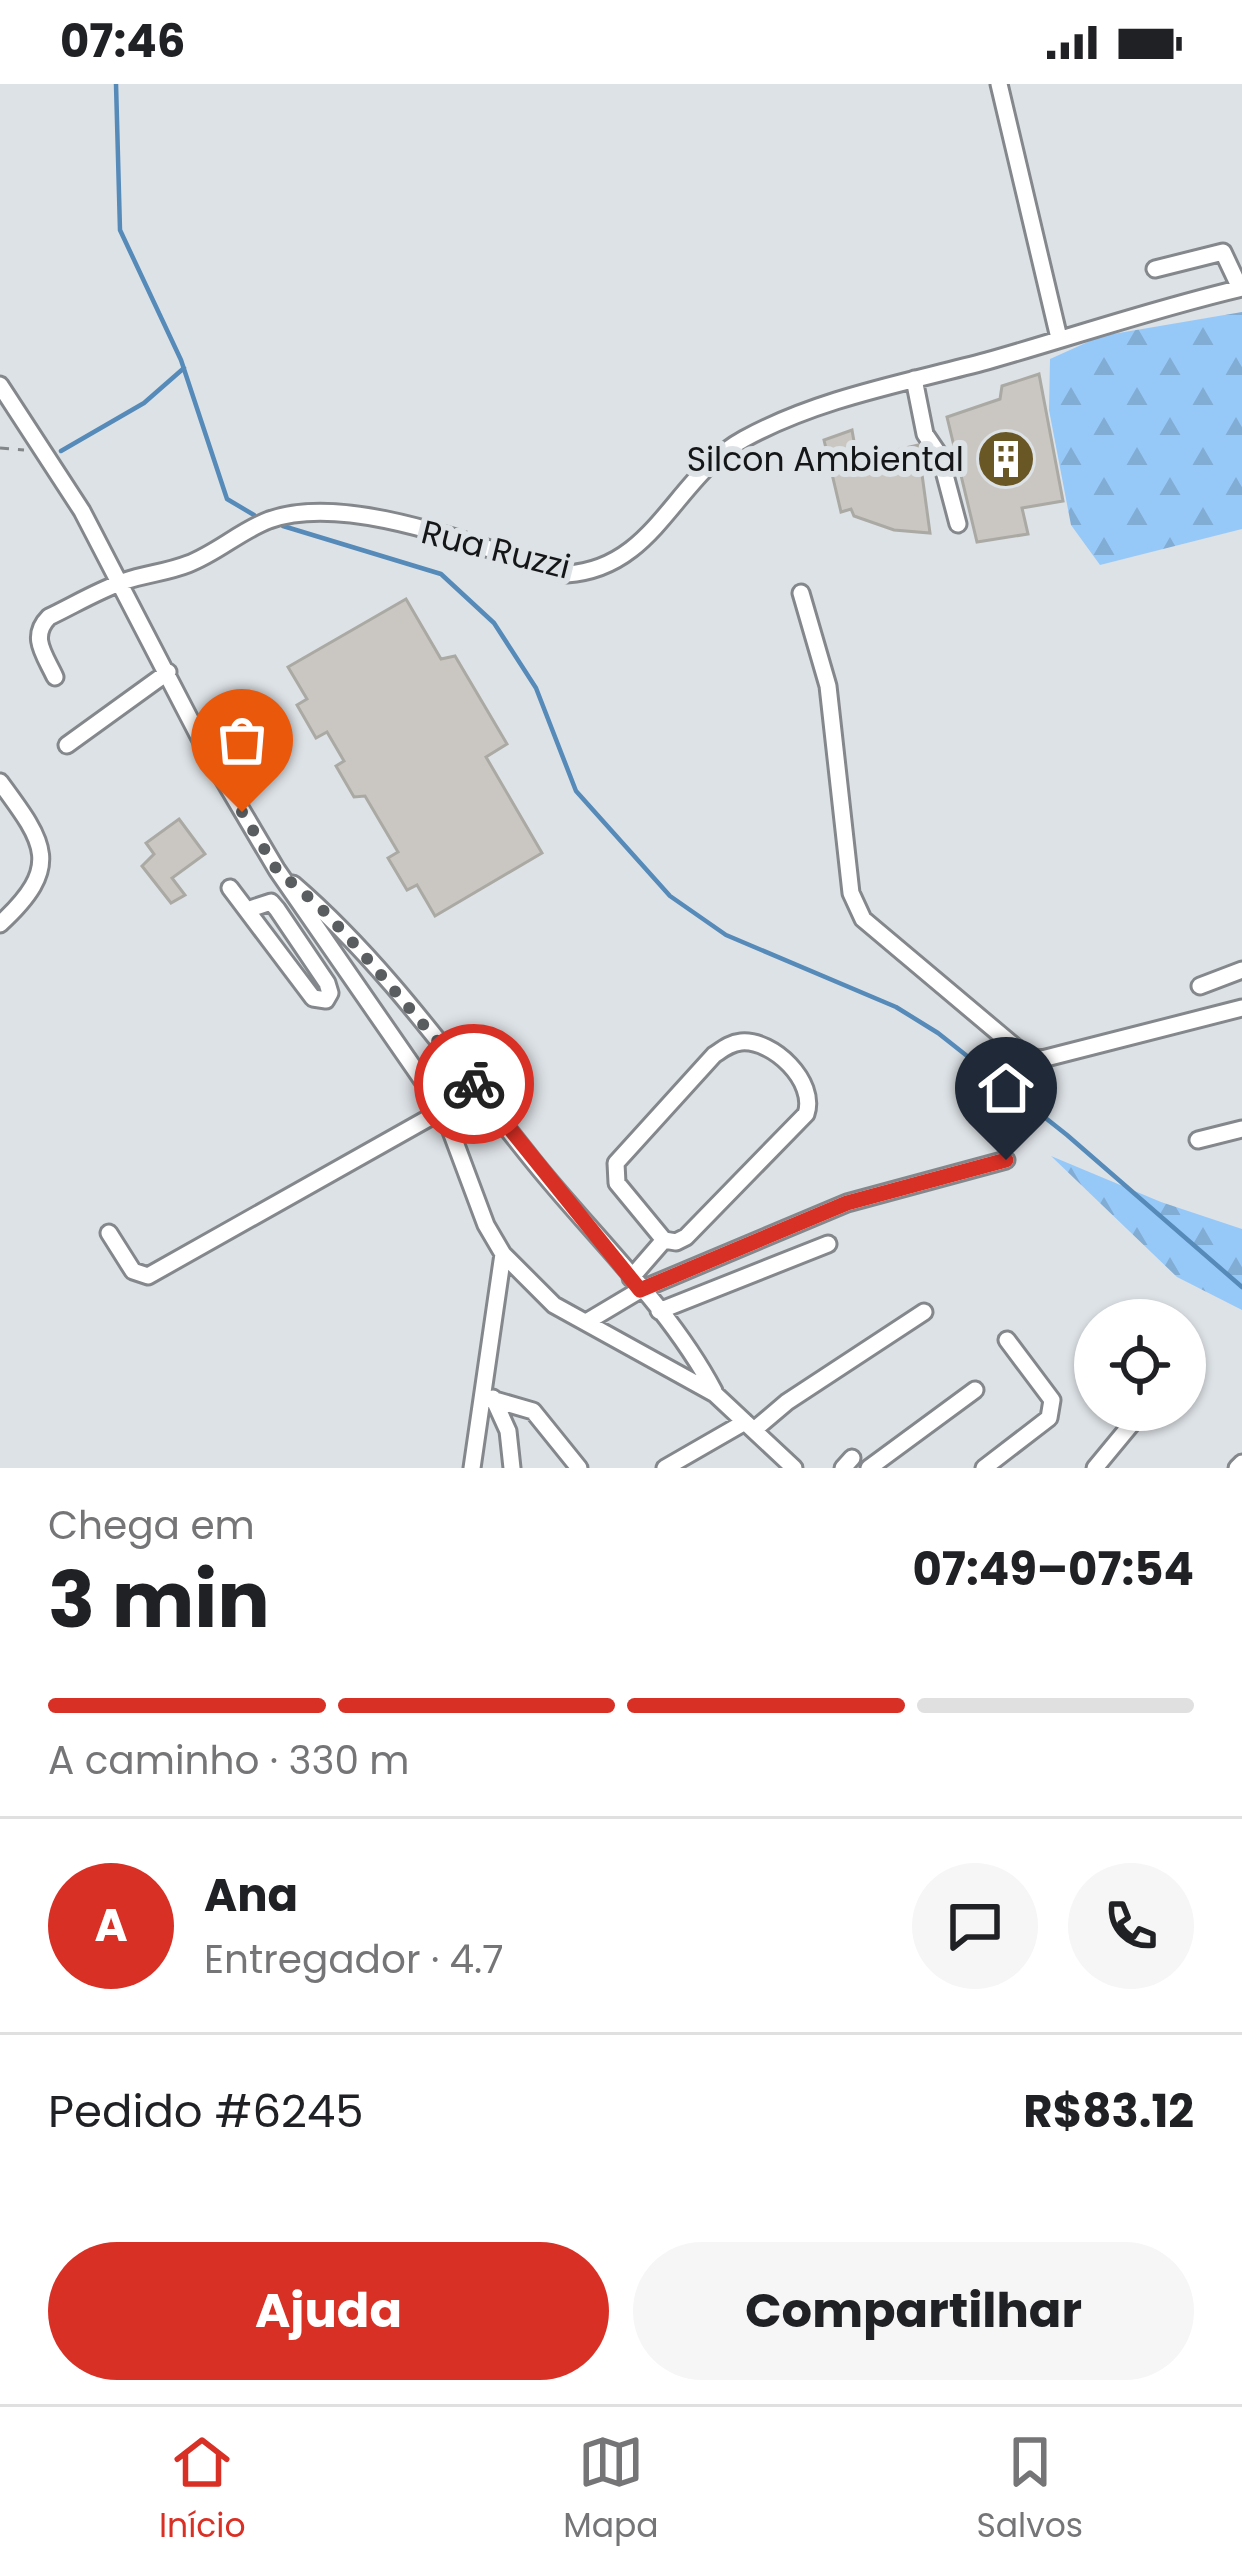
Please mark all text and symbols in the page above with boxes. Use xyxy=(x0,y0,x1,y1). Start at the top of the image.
text: 07:46 xyxy=(60,10,185,73)
building icon: Silcon Ambiental xyxy=(975,428,1037,490)
place label: Silcon Ambiental xyxy=(687,436,964,483)
street label: Rua Ruzzi xyxy=(417,508,575,591)
pin xyxy=(191,689,293,812)
icon: bag xyxy=(209,707,275,773)
courier xyxy=(414,1024,534,1144)
pin xyxy=(955,1037,1057,1160)
icon: bike xyxy=(441,1051,507,1117)
icon: home xyxy=(973,1055,1039,1121)
map controls xyxy=(1074,1299,1206,1431)
button: locate xyxy=(1074,1299,1206,1431)
text: Chega em xyxy=(48,1498,255,1553)
text: 07:49–07:54 xyxy=(912,1538,1194,1601)
text: 3 min xyxy=(48,1545,270,1654)
text: A caminho · 330 m xyxy=(48,1733,410,1788)
button: chat xyxy=(912,1863,1038,1989)
button: phone xyxy=(1068,1863,1194,1989)
text: Ana xyxy=(204,1864,298,1927)
text: A xyxy=(94,1894,128,1957)
text: Entregador · 4.7 xyxy=(204,1932,504,1987)
text: Pedido #6245 xyxy=(48,2080,364,2143)
text: R$83.12 xyxy=(1023,2080,1194,2143)
button: Ajuda xyxy=(48,2242,609,2380)
button: Compartilhar xyxy=(633,2242,1194,2380)
tab: Início xyxy=(159,2429,246,2551)
tab: Mapa xyxy=(563,2429,659,2551)
tab: Salvos xyxy=(976,2429,1083,2551)

